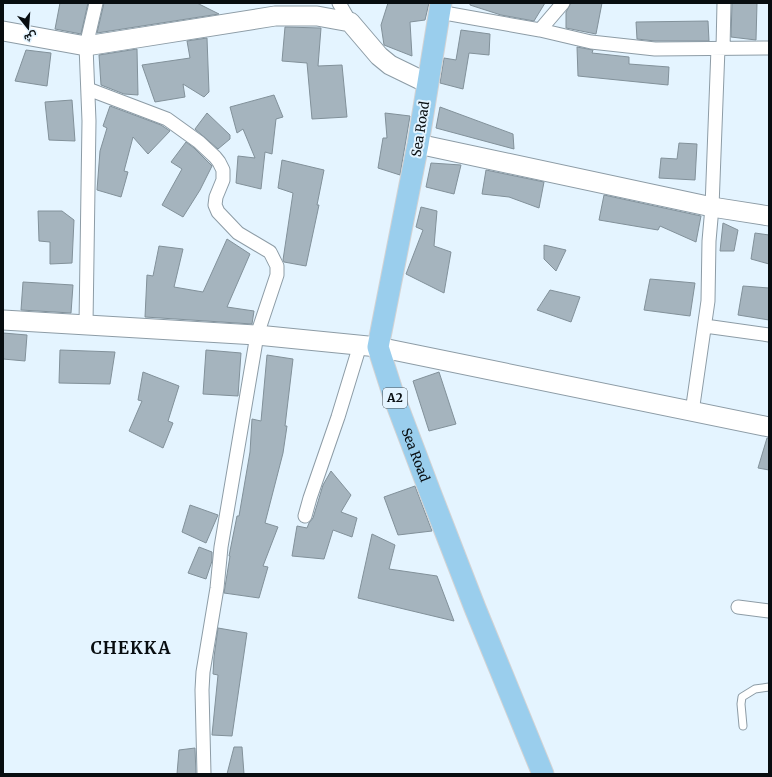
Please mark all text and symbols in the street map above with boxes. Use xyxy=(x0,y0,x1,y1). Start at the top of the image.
north arrow xyxy=(8,8,48,48)
text: ش xyxy=(23,29,39,46)
street label: Sea Road xyxy=(408,100,433,158)
road number: A2 xyxy=(383,388,407,408)
street label: Sea Road xyxy=(397,426,433,484)
district label: CHEKKA xyxy=(91,637,171,659)

